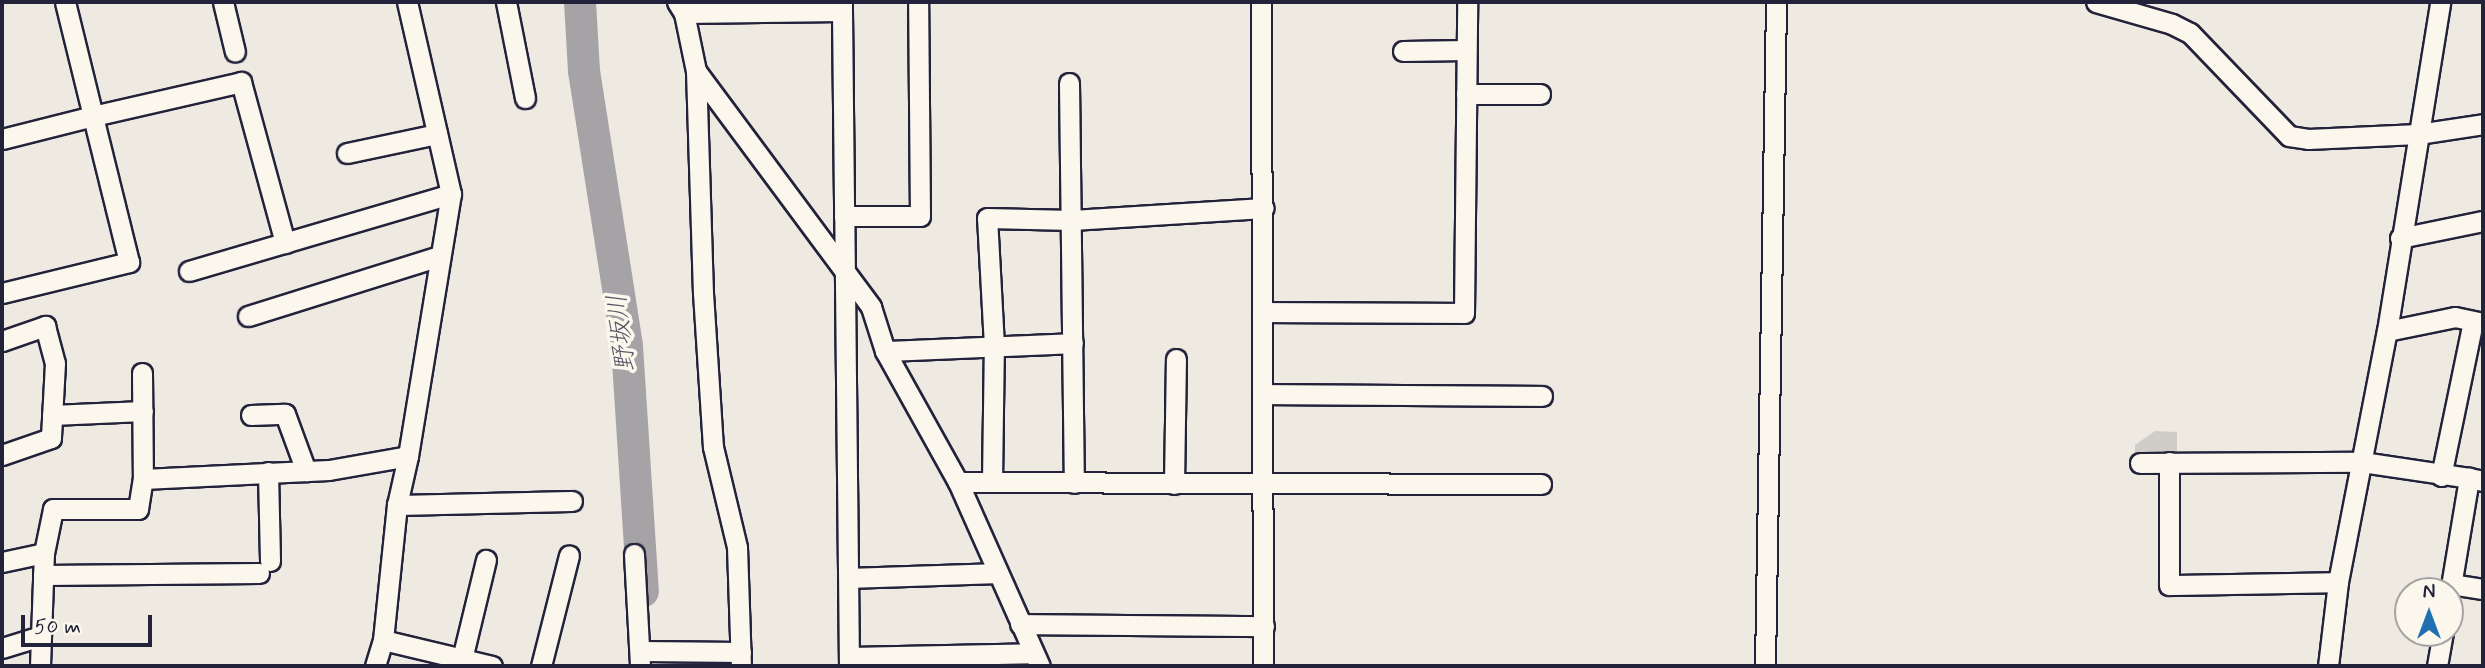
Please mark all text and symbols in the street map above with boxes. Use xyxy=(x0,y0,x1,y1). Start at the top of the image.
water label: 野坂川 xyxy=(603,292,643,374)
north arrow xyxy=(2394,577,2464,647)
text: N xyxy=(2423,580,2435,605)
scale bar xyxy=(24,602,156,646)
text: 50 m xyxy=(34,613,81,641)

